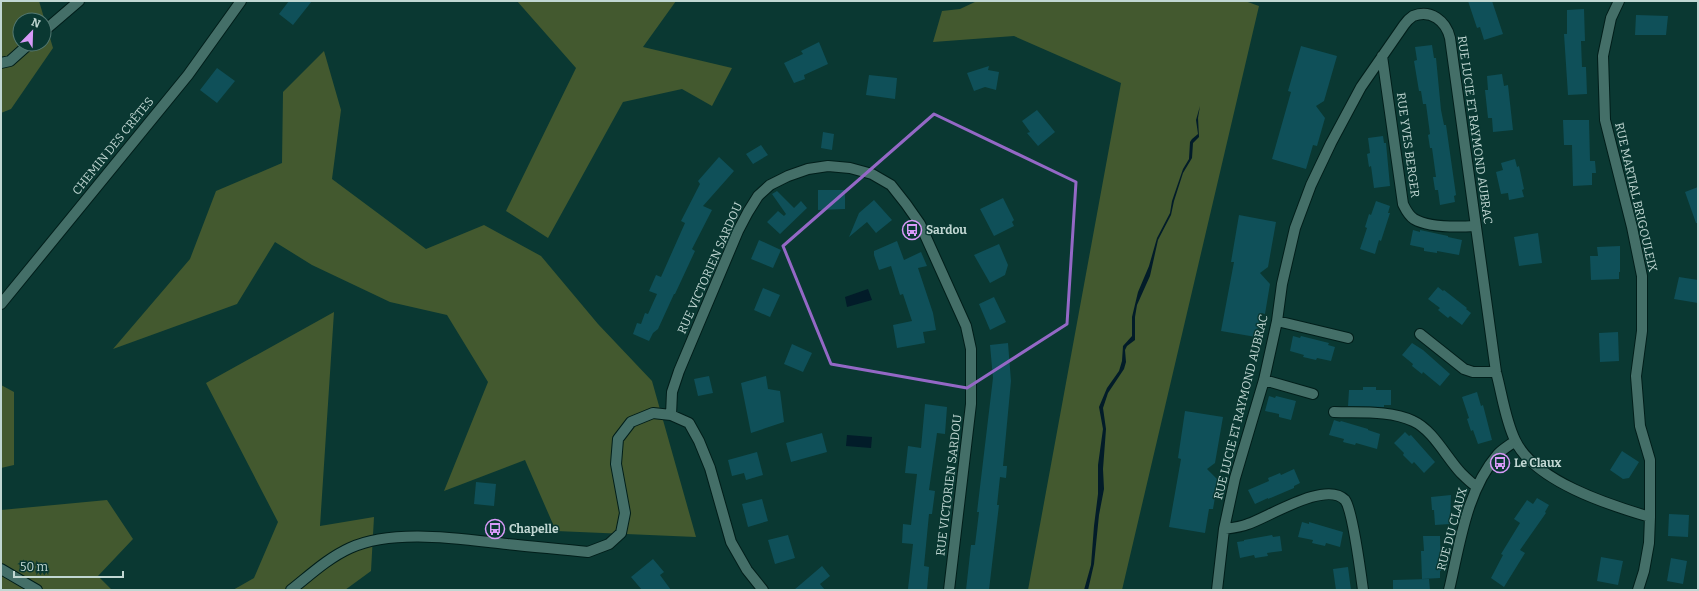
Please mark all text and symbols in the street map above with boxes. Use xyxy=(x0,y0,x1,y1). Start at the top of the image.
north arrow xyxy=(12,12,52,52)
text: N xyxy=(29,16,43,31)
street label: RUE LUCIE ET RAYMOND AUBRAC xyxy=(1455,35,1495,225)
street label: RUE YVES BERGER xyxy=(1394,92,1422,199)
street label: CHEMIN DES CRÊTES xyxy=(69,94,157,198)
street label: RUE MARTIAL BRIGOULEIX xyxy=(1612,121,1660,274)
street label: RUE VICTORIEN SARDOU xyxy=(675,200,745,336)
bus stop icon: Sardou xyxy=(901,219,923,241)
place label: Sardou xyxy=(926,223,967,237)
street label: RUE LUCIE ET RAYMOND AUBRAC xyxy=(1211,313,1271,501)
street label: RUE VICTORIEN SARDOU xyxy=(933,413,965,557)
bus stop icon: Le Claux xyxy=(1489,452,1511,474)
place label: Le Claux xyxy=(1514,456,1562,470)
street label: RUE DU CLAUX xyxy=(1434,485,1470,572)
bus stop icon: Chapelle xyxy=(484,518,506,540)
place label: Chapelle xyxy=(509,522,559,536)
scale bar xyxy=(14,553,123,579)
text: 50 m xyxy=(20,560,49,574)

